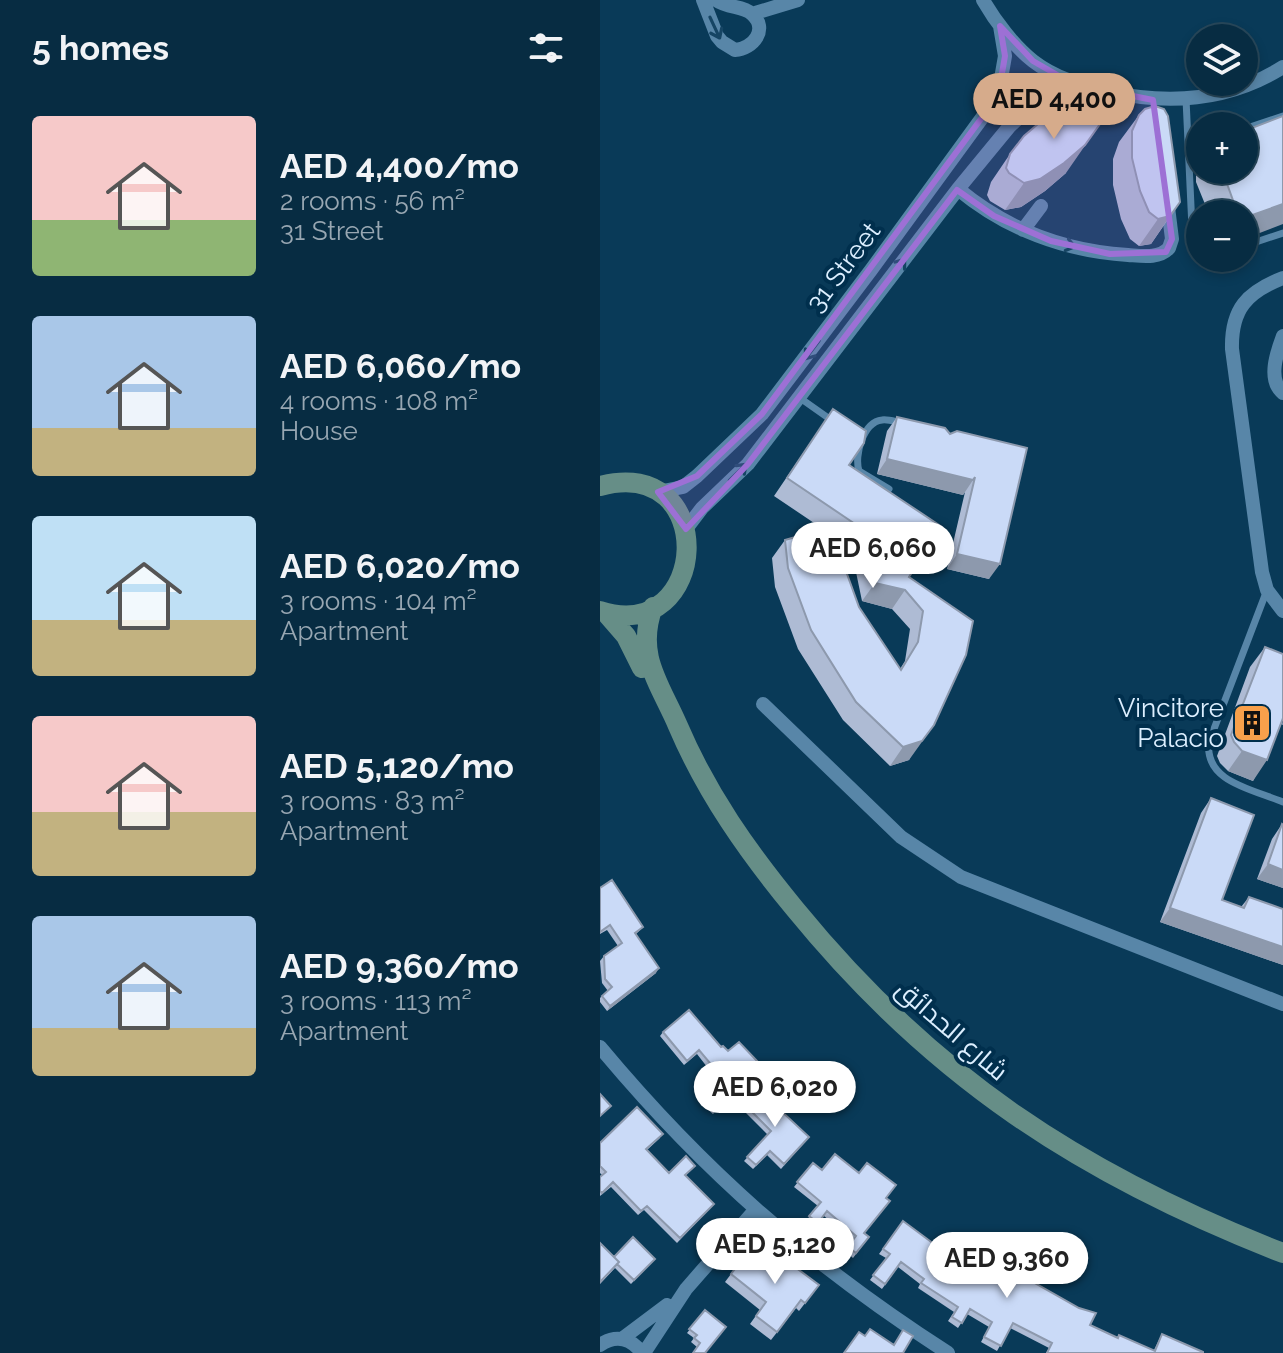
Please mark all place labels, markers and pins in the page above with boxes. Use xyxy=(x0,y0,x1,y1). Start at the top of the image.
pin: AED 4,400 xyxy=(962,73,1146,141)
pin: AED 6,060 xyxy=(781,522,965,590)
place label: Vincitore Palacio xyxy=(1118,693,1224,753)
building icon: Vincitore Palacio xyxy=(1231,702,1273,744)
pin: AED 6,020 xyxy=(683,1061,867,1129)
pin: AED 5,120 xyxy=(683,1218,867,1286)
pin: AED 9,360 xyxy=(915,1232,1099,1300)

